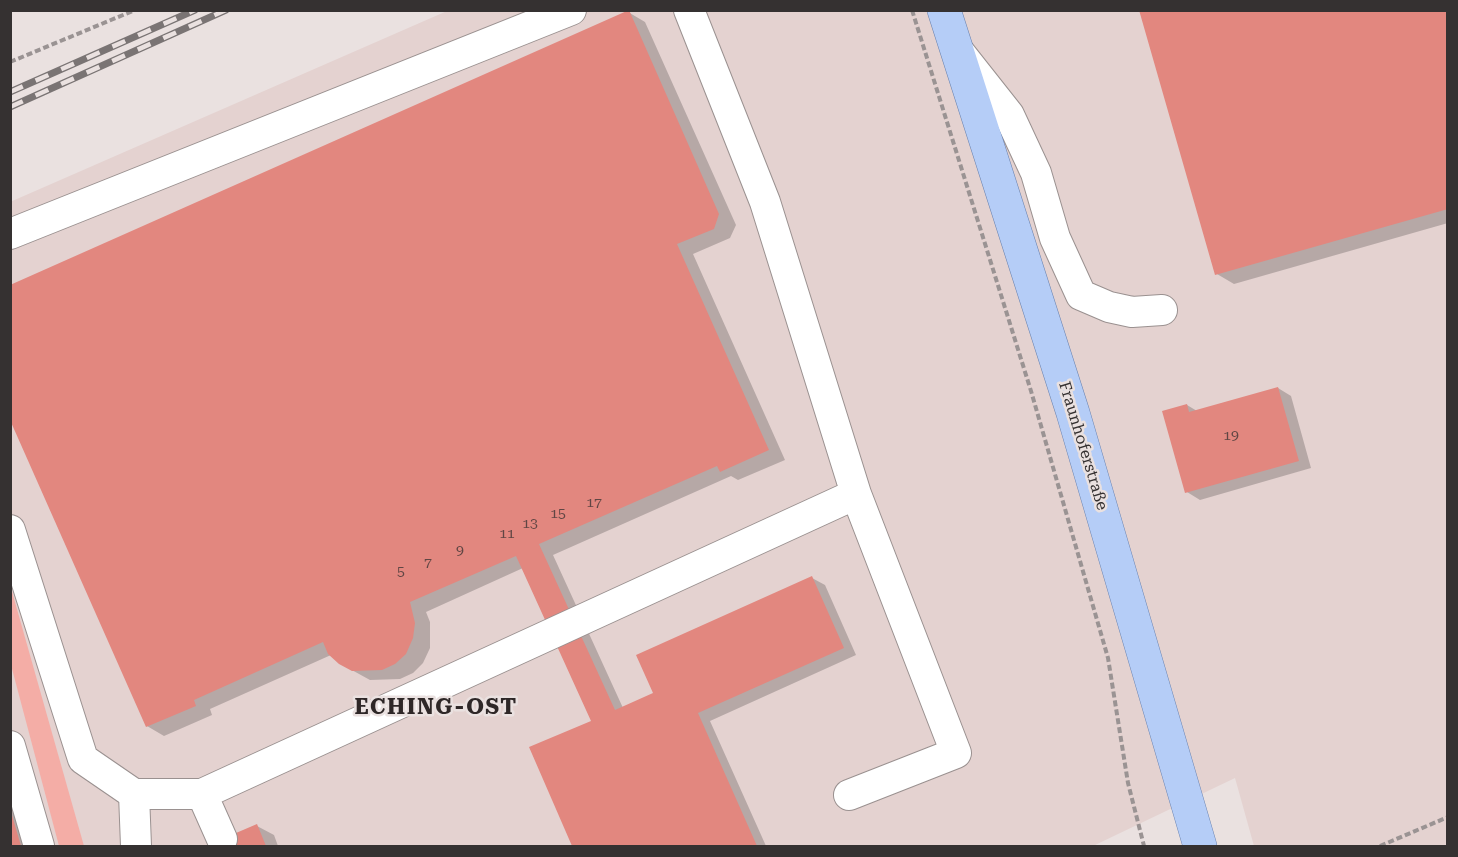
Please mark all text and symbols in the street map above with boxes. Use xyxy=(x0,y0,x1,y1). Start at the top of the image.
street label: Fraunhoferstraße xyxy=(1054,379,1112,513)
house number: 19 xyxy=(1223,428,1239,444)
house number: 17 xyxy=(586,495,602,511)
house number: 15 xyxy=(550,506,566,522)
house number: 13 xyxy=(522,516,538,532)
house number: 11 xyxy=(499,526,515,542)
house number: 9 xyxy=(456,543,464,559)
house number: 7 xyxy=(424,555,432,571)
house number: 5 xyxy=(397,564,405,580)
district label: ECHING-OST xyxy=(354,695,518,721)

